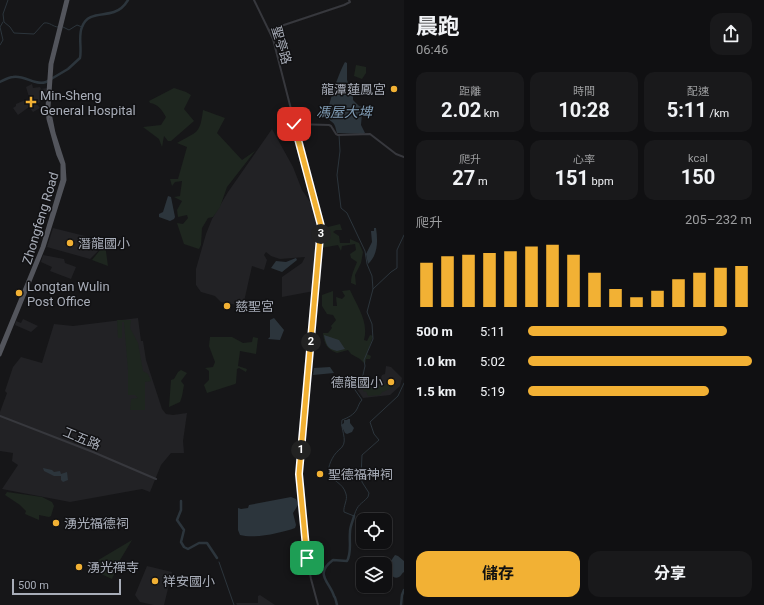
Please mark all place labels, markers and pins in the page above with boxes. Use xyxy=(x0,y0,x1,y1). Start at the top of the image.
place label: 龍潭蓮鳳宮 xyxy=(321,82,386,97)
marker: 龍潭蓮鳳宮 xyxy=(389,84,399,94)
place label: Min-Sheng General Hospital xyxy=(40,88,136,118)
marker: Min-Sheng General Hospital xyxy=(25,96,37,108)
pin xyxy=(277,107,311,141)
pin: 3 xyxy=(311,224,331,244)
place label: 潛龍國小 xyxy=(78,236,130,251)
marker: 潛龍國小 xyxy=(65,238,75,248)
place label: Longtan Wulin Post Office xyxy=(27,279,110,309)
marker: Longtan Wulin Post Office xyxy=(14,288,24,298)
place label: 慈聖宮 xyxy=(235,299,274,314)
marker: 慈聖宮 xyxy=(222,301,232,311)
pin: 2 xyxy=(301,332,321,352)
place label: 德龍國小 xyxy=(331,375,383,390)
marker: 德龍國小 xyxy=(386,377,396,387)
pin: 1 xyxy=(291,440,311,460)
place label: 聖德福神祠 xyxy=(328,467,393,482)
marker: 聖德福神祠 xyxy=(315,469,325,479)
place label: 湧光福德祠 xyxy=(64,516,129,531)
marker: 湧光福德祠 xyxy=(51,518,61,528)
pin xyxy=(290,541,324,575)
place label: 湧光禪寺 xyxy=(87,560,139,575)
marker: 湧光禪寺 xyxy=(74,562,84,572)
place label: 祥安國小 xyxy=(163,574,215,589)
marker: 祥安國小 xyxy=(150,576,160,586)

